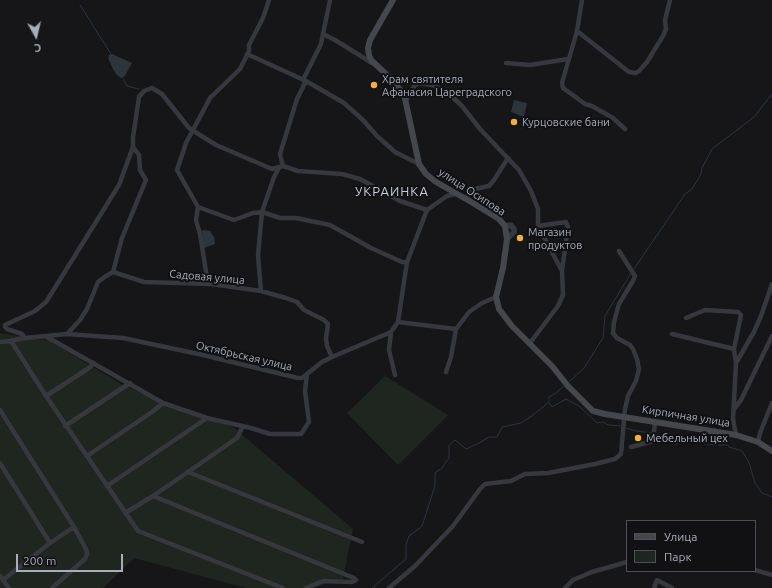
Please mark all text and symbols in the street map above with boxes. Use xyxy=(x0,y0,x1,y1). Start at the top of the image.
north arrow xyxy=(16,16,56,56)
text: С xyxy=(33,41,42,54)
place label: Храм святителя Афанасия Цареградского xyxy=(382,72,512,98)
marker: Храм святителя Афанасия Цареградского xyxy=(369,80,379,90)
place label: Курцовские бани xyxy=(522,115,610,129)
marker: Курцовские бани xyxy=(509,117,519,127)
street label: улица Осипова xyxy=(436,165,508,219)
district label: УКРАИНКА xyxy=(355,184,429,200)
place label: Магазин продуктов xyxy=(528,225,582,251)
marker: Магазин продуктов xyxy=(515,233,525,243)
street label: Садовая улица xyxy=(169,267,245,287)
street label: Октябрьская улица xyxy=(194,338,294,374)
street label: Кирпичная улица xyxy=(641,403,731,429)
place label: Мебельный цех xyxy=(646,431,728,445)
marker: Мебельный цех xyxy=(633,433,643,443)
legend xyxy=(626,520,756,572)
text: Улица xyxy=(664,530,697,543)
scale bar xyxy=(18,546,125,572)
text: Парк xyxy=(664,550,692,563)
text: 200 m xyxy=(23,554,56,567)

